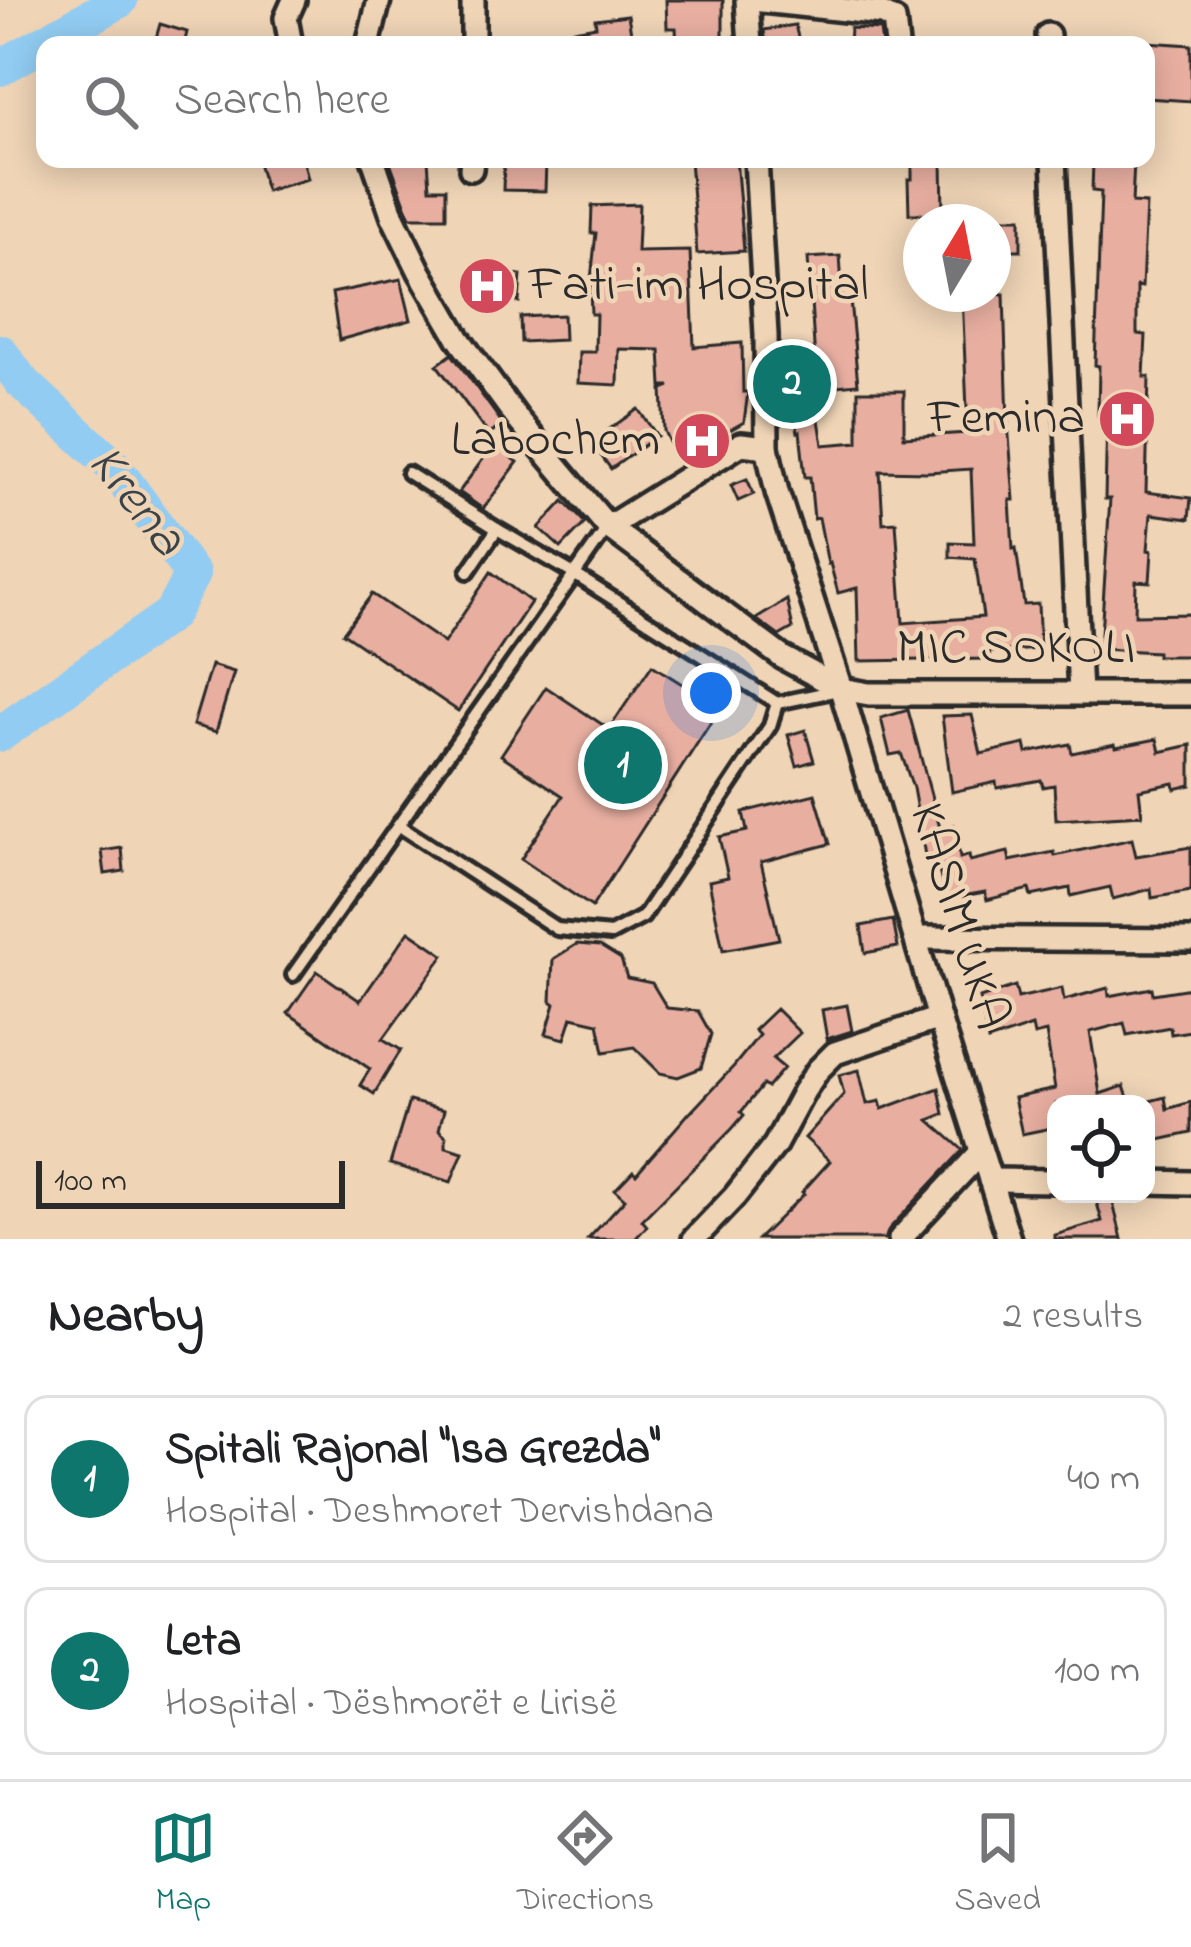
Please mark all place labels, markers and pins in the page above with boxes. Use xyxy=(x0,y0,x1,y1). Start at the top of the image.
place label: Fati-im Hospital xyxy=(527,249,869,324)
hospital icon: Fati-im Hospital xyxy=(456,255,518,317)
pin: 2 xyxy=(753,339,831,429)
place label: Femina xyxy=(926,382,1085,457)
hospital icon: Femina xyxy=(1096,388,1158,450)
place label: Labochem xyxy=(451,404,660,479)
hospital icon: Labochem xyxy=(671,410,733,472)
pin: 1 xyxy=(584,720,662,810)

